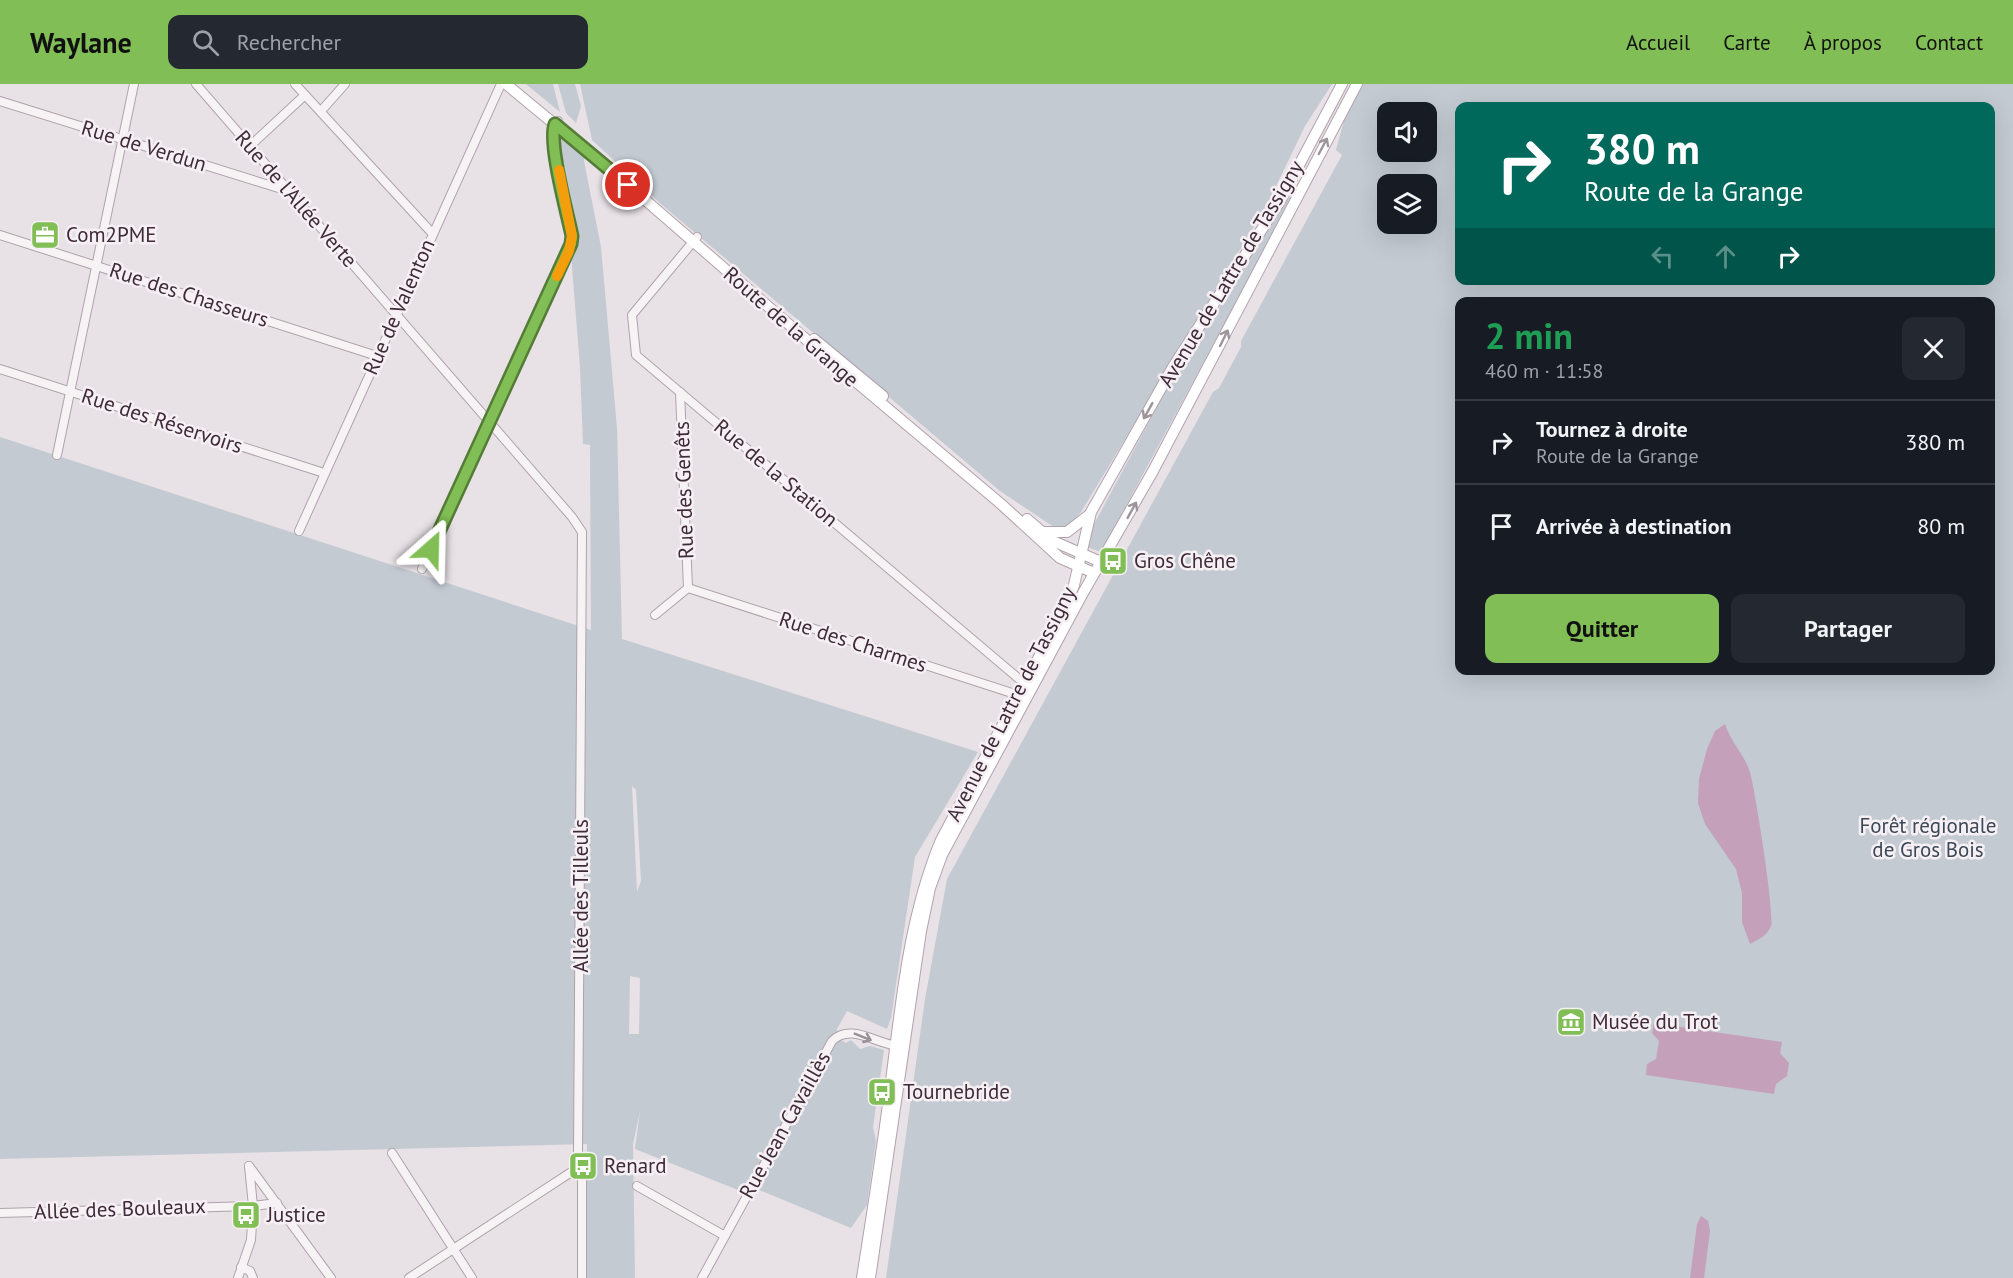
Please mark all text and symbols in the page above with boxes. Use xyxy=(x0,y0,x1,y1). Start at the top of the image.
search box xyxy=(168,15,588,69)
text: Waylane xyxy=(30,24,132,61)
icon: search xyxy=(189,26,222,59)
text: Rechercher xyxy=(237,28,341,56)
text: Accueil xyxy=(1626,29,1690,56)
text: Carte xyxy=(1723,29,1771,56)
text: À propos xyxy=(1804,29,1882,56)
text: Contact xyxy=(1915,29,1983,56)
map controls xyxy=(1377,102,1437,234)
button: sound xyxy=(1377,102,1437,162)
street label: Rue de Verdun xyxy=(78,114,210,177)
text: 380 m xyxy=(1584,121,1700,176)
street label: Rue de l'Allée Verte xyxy=(229,125,363,273)
icon: right xyxy=(1485,126,1563,204)
one-way arrow xyxy=(1317,138,1329,155)
street label: Avenue de Lattre de Tassigny xyxy=(1152,155,1309,392)
pin xyxy=(602,159,653,210)
icon: arrive xyxy=(611,168,644,201)
button: layers xyxy=(1377,174,1437,234)
text: Route de la Grange xyxy=(1584,174,1804,208)
office icon: Com2PME xyxy=(29,219,61,251)
place label: Com2PME xyxy=(66,221,157,248)
street label: Rue de Valenton xyxy=(357,235,441,379)
icon: left xyxy=(1646,240,1679,273)
icon: ahead xyxy=(1709,240,1742,273)
icon: right xyxy=(1772,240,1805,273)
street label: Rue des Chasseurs xyxy=(106,256,272,333)
street label: Route de la Grange xyxy=(718,260,865,393)
text: 2 min xyxy=(1485,312,1573,359)
button: close xyxy=(1902,317,1965,380)
one-way arrow xyxy=(1218,329,1230,347)
text: 460 m · 11:58 xyxy=(1485,358,1603,384)
street label: Rue des Réservoirs xyxy=(78,382,246,459)
one-way arrow xyxy=(1142,402,1154,419)
street label: Rue de la Station xyxy=(709,413,844,532)
text: Tournez à droite xyxy=(1536,415,1688,443)
street label: Rue des Genêts xyxy=(668,421,699,559)
icon: right xyxy=(1485,426,1518,459)
text: 380 m xyxy=(1905,428,1965,456)
text: Route de la Grange xyxy=(1536,443,1699,469)
one-way arrow xyxy=(1126,501,1138,518)
icon: arrive xyxy=(1485,510,1518,543)
text: Arrivée à destination xyxy=(1536,512,1732,540)
text: 80 m xyxy=(1917,512,1965,540)
position arrow xyxy=(399,517,463,581)
bus stop icon: Gros Chêne xyxy=(1097,545,1129,577)
place label: Gros Chêne xyxy=(1134,547,1236,574)
street label: Avenue de Lattre de Tassigny xyxy=(940,582,1082,826)
button: Quitter xyxy=(1485,594,1719,663)
button: Partager xyxy=(1731,594,1965,663)
street label: Rue des Charmes xyxy=(776,605,931,678)
park label: Forêt régionale de Gros Bois xyxy=(1859,812,1997,863)
street label: Allée des Tilleuls xyxy=(567,819,594,973)
museum icon: Musée du Trot xyxy=(1555,1006,1587,1038)
place label: Musée du Trot xyxy=(1592,1008,1718,1035)
one-way arrow xyxy=(853,1032,872,1043)
street label: Rue Jean Cavaillès xyxy=(733,1046,836,1203)
bus stop icon: Tournebride xyxy=(866,1076,898,1108)
place label: Tournebride xyxy=(903,1078,1010,1105)
bus stop icon: Renard xyxy=(567,1150,599,1182)
place label: Renard xyxy=(604,1152,667,1179)
street label: Allée des Bouleaux xyxy=(34,1192,207,1225)
bus stop icon: Justice xyxy=(230,1199,262,1231)
place label: Justice xyxy=(266,1201,326,1228)

